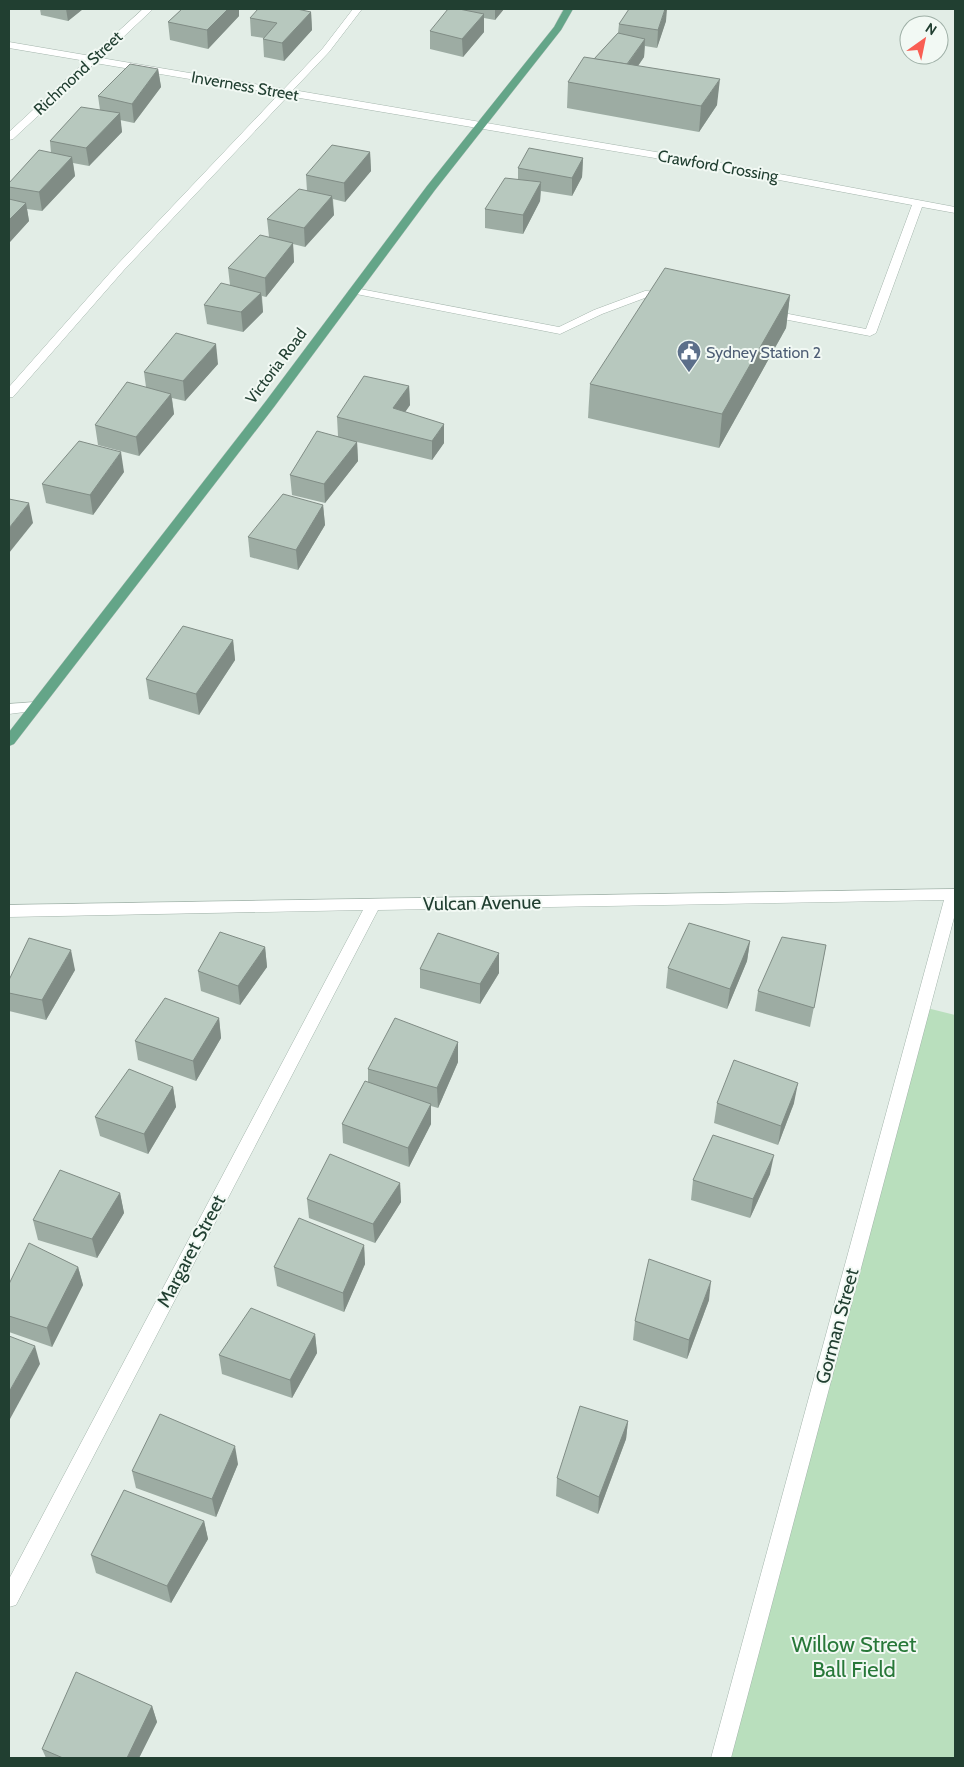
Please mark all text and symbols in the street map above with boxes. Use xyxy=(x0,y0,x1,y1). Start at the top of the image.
north arrow xyxy=(899,15,949,65)
text: N xyxy=(922,19,940,39)
street label: Richmond Street xyxy=(30,27,127,119)
street label: Inverness Street xyxy=(190,67,301,105)
street label: Crawford Crossing xyxy=(656,146,781,186)
street label: Victoria Road xyxy=(241,324,311,408)
public building icon: Sydney Station 2 xyxy=(676,339,702,373)
place label: Sydney Station 2 xyxy=(706,343,821,362)
street label: Vulcan Avenue xyxy=(423,890,542,916)
street label: Margaret Street xyxy=(152,1190,231,1311)
street label: Gorman Street xyxy=(811,1265,864,1386)
park label: Willow Street Ball Field xyxy=(791,1631,917,1683)

